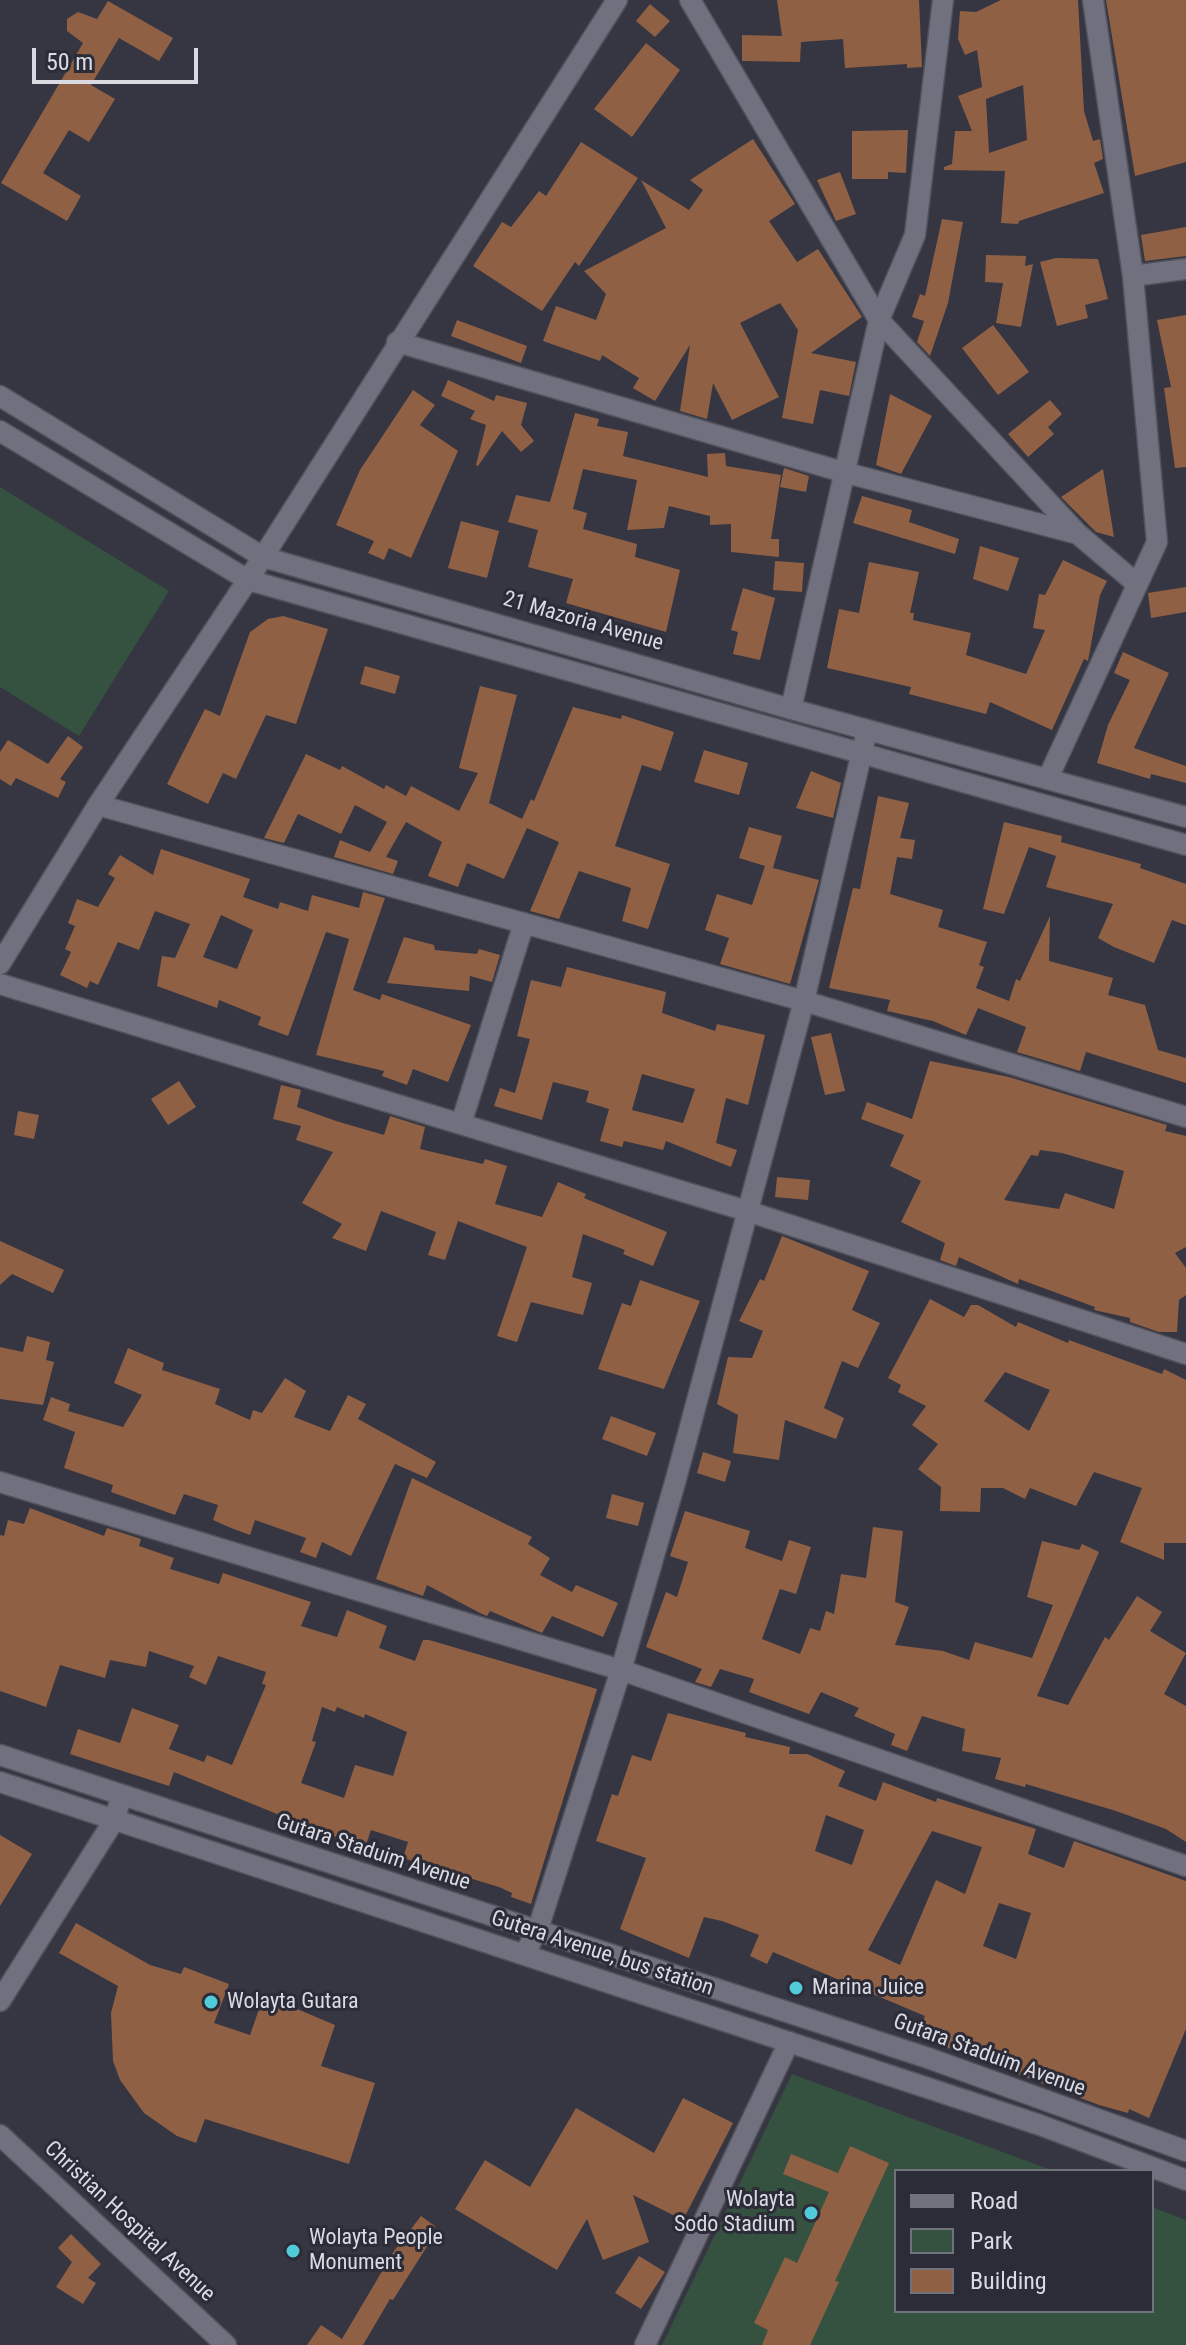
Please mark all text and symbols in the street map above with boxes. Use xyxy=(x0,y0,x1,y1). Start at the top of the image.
scale bar xyxy=(36,32,202,82)
text: 50 m xyxy=(46,48,93,76)
street label: 21 Mazoria Avenue xyxy=(500,587,666,657)
street label: Gutara Staduim Avenue xyxy=(273,1809,473,1897)
street label: Gutera Avenue, bus station xyxy=(488,1906,716,2002)
place label: Marina Juice xyxy=(812,1975,924,2001)
marker: Marina Juice xyxy=(787,1979,805,1997)
place label: Wolayta Gutara xyxy=(227,1989,359,2015)
marker: Wolayta Gutara xyxy=(202,1993,220,2011)
street label: Gutara Staduim Avenue xyxy=(889,2009,1089,2103)
street label: Christian Hospital Avenue xyxy=(38,2136,220,2308)
legend xyxy=(894,2169,1154,2313)
place label: Wolayta Sodo Stadium xyxy=(674,2187,795,2238)
text: Road xyxy=(970,2187,1018,2215)
marker: Wolayta Sodo Stadium xyxy=(802,2204,820,2222)
place label: Wolayta People Monument xyxy=(309,2225,443,2276)
text: Park xyxy=(970,2227,1013,2255)
marker: Wolayta People Monument xyxy=(284,2242,302,2260)
text: Building xyxy=(970,2267,1047,2295)

